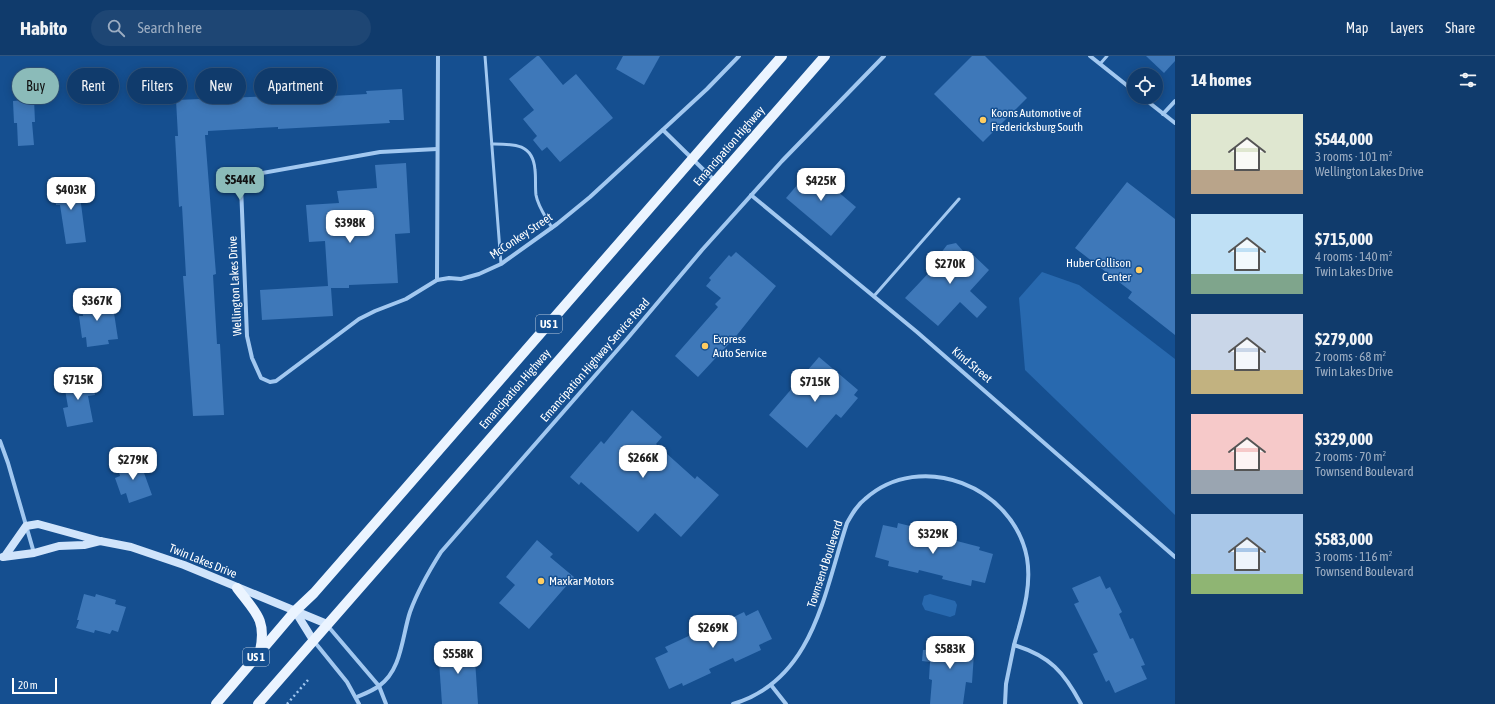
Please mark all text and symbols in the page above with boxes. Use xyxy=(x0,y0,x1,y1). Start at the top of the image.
search box xyxy=(91,10,371,46)
text: Habito xyxy=(20,17,67,39)
icon: search xyxy=(105,17,127,39)
text: Search here xyxy=(137,19,202,36)
text: Map xyxy=(1346,20,1368,36)
text: Layers xyxy=(1390,20,1423,36)
text: Share xyxy=(1445,20,1475,36)
chip: Buy xyxy=(12,68,59,104)
chip: Rent xyxy=(67,68,119,104)
chip: Filters xyxy=(127,68,187,104)
chip: New xyxy=(195,68,246,104)
chip: Apartment xyxy=(254,68,337,104)
map controls xyxy=(1127,68,1163,104)
button: locate xyxy=(1127,68,1163,104)
icon: filters xyxy=(1457,69,1479,91)
text: 14 homes xyxy=(1191,70,1252,90)
street label: Emancipation Highway xyxy=(691,103,768,189)
place label: Koons Automotive of Fredericksburg South xyxy=(991,106,1083,134)
marker: Koons Automotive of Fredericksburg South xyxy=(978,115,988,125)
text: $544,000 xyxy=(1315,129,1373,149)
icon: home xyxy=(1223,130,1271,178)
text: 3 rooms · 101 m² xyxy=(1315,149,1392,164)
text: Wellington Lakes Drive xyxy=(1315,164,1424,179)
pin: $544K xyxy=(212,167,268,201)
pin: $425K xyxy=(793,168,849,202)
text: $544K xyxy=(225,172,255,187)
text: $425K xyxy=(806,173,836,188)
pin: $403K xyxy=(43,177,99,211)
text: $403K xyxy=(56,182,86,197)
pin: $398K xyxy=(322,210,378,244)
street label: McConkey Street xyxy=(487,210,555,262)
text: $398K xyxy=(335,215,365,230)
text: $715,000 xyxy=(1315,229,1373,249)
icon: home xyxy=(1223,230,1271,278)
street label: Wellington Lakes Drive xyxy=(225,236,245,336)
text: 4 rooms · 140 m² xyxy=(1315,249,1392,264)
pin: $270K xyxy=(922,251,978,285)
text: $270K xyxy=(935,256,965,271)
place label: Huber Collison Center xyxy=(1066,256,1131,284)
text: Twin Lakes Drive xyxy=(1315,264,1393,279)
marker: Huber Collison Center xyxy=(1134,265,1144,275)
pin: $367K xyxy=(69,288,125,322)
text: $367K xyxy=(82,293,112,308)
street label: Emancipation Highway Service Road xyxy=(538,295,652,425)
road number: US 1 xyxy=(536,315,562,333)
text: $279,000 xyxy=(1315,329,1373,349)
icon: home xyxy=(1223,330,1271,378)
place label: Express Auto Service xyxy=(713,332,767,360)
marker: Express Auto Service xyxy=(700,341,710,351)
street label: Kind Street xyxy=(949,344,995,386)
street label: Emancipation Highway xyxy=(477,346,554,432)
text: 2 rooms · 68 m² xyxy=(1315,349,1386,364)
text: Twin Lakes Drive xyxy=(1315,364,1393,379)
pin: $715K xyxy=(50,367,106,401)
pin: $715K xyxy=(787,369,843,403)
text: $715K xyxy=(63,372,93,387)
text: $715K xyxy=(800,374,830,389)
text: $329,000 xyxy=(1315,429,1373,449)
icon: home xyxy=(1223,430,1271,478)
pin: $266K xyxy=(615,445,671,479)
pin: $279K xyxy=(105,447,161,481)
text: 2 rooms · 70 m² xyxy=(1315,449,1386,464)
text: $266K xyxy=(628,450,658,465)
text: $279K xyxy=(118,452,148,467)
text: Townsend Boulevard xyxy=(1315,464,1414,479)
street label: Townsend Boulevard xyxy=(804,519,846,609)
pin: $329K xyxy=(905,521,961,555)
text: $329K xyxy=(918,526,948,541)
text: $583,000 xyxy=(1315,529,1373,549)
icon: home xyxy=(1223,530,1271,578)
street label: Twin Lakes Drive xyxy=(167,541,239,581)
text: 3 rooms · 116 m² xyxy=(1315,549,1392,564)
text: Townsend Boulevard xyxy=(1315,564,1414,579)
place label: Maxkar Motors xyxy=(549,574,614,588)
marker: Maxkar Motors xyxy=(536,576,546,586)
pin: $269K xyxy=(685,615,741,649)
text: $269K xyxy=(698,620,728,635)
pin: $583K xyxy=(922,636,978,670)
pin: $558K xyxy=(430,641,486,675)
text: $583K xyxy=(935,641,965,656)
text: $558K xyxy=(443,646,473,661)
road number: US 1 xyxy=(243,648,269,666)
scale bar xyxy=(12,676,57,695)
text: 20 m xyxy=(18,679,38,691)

